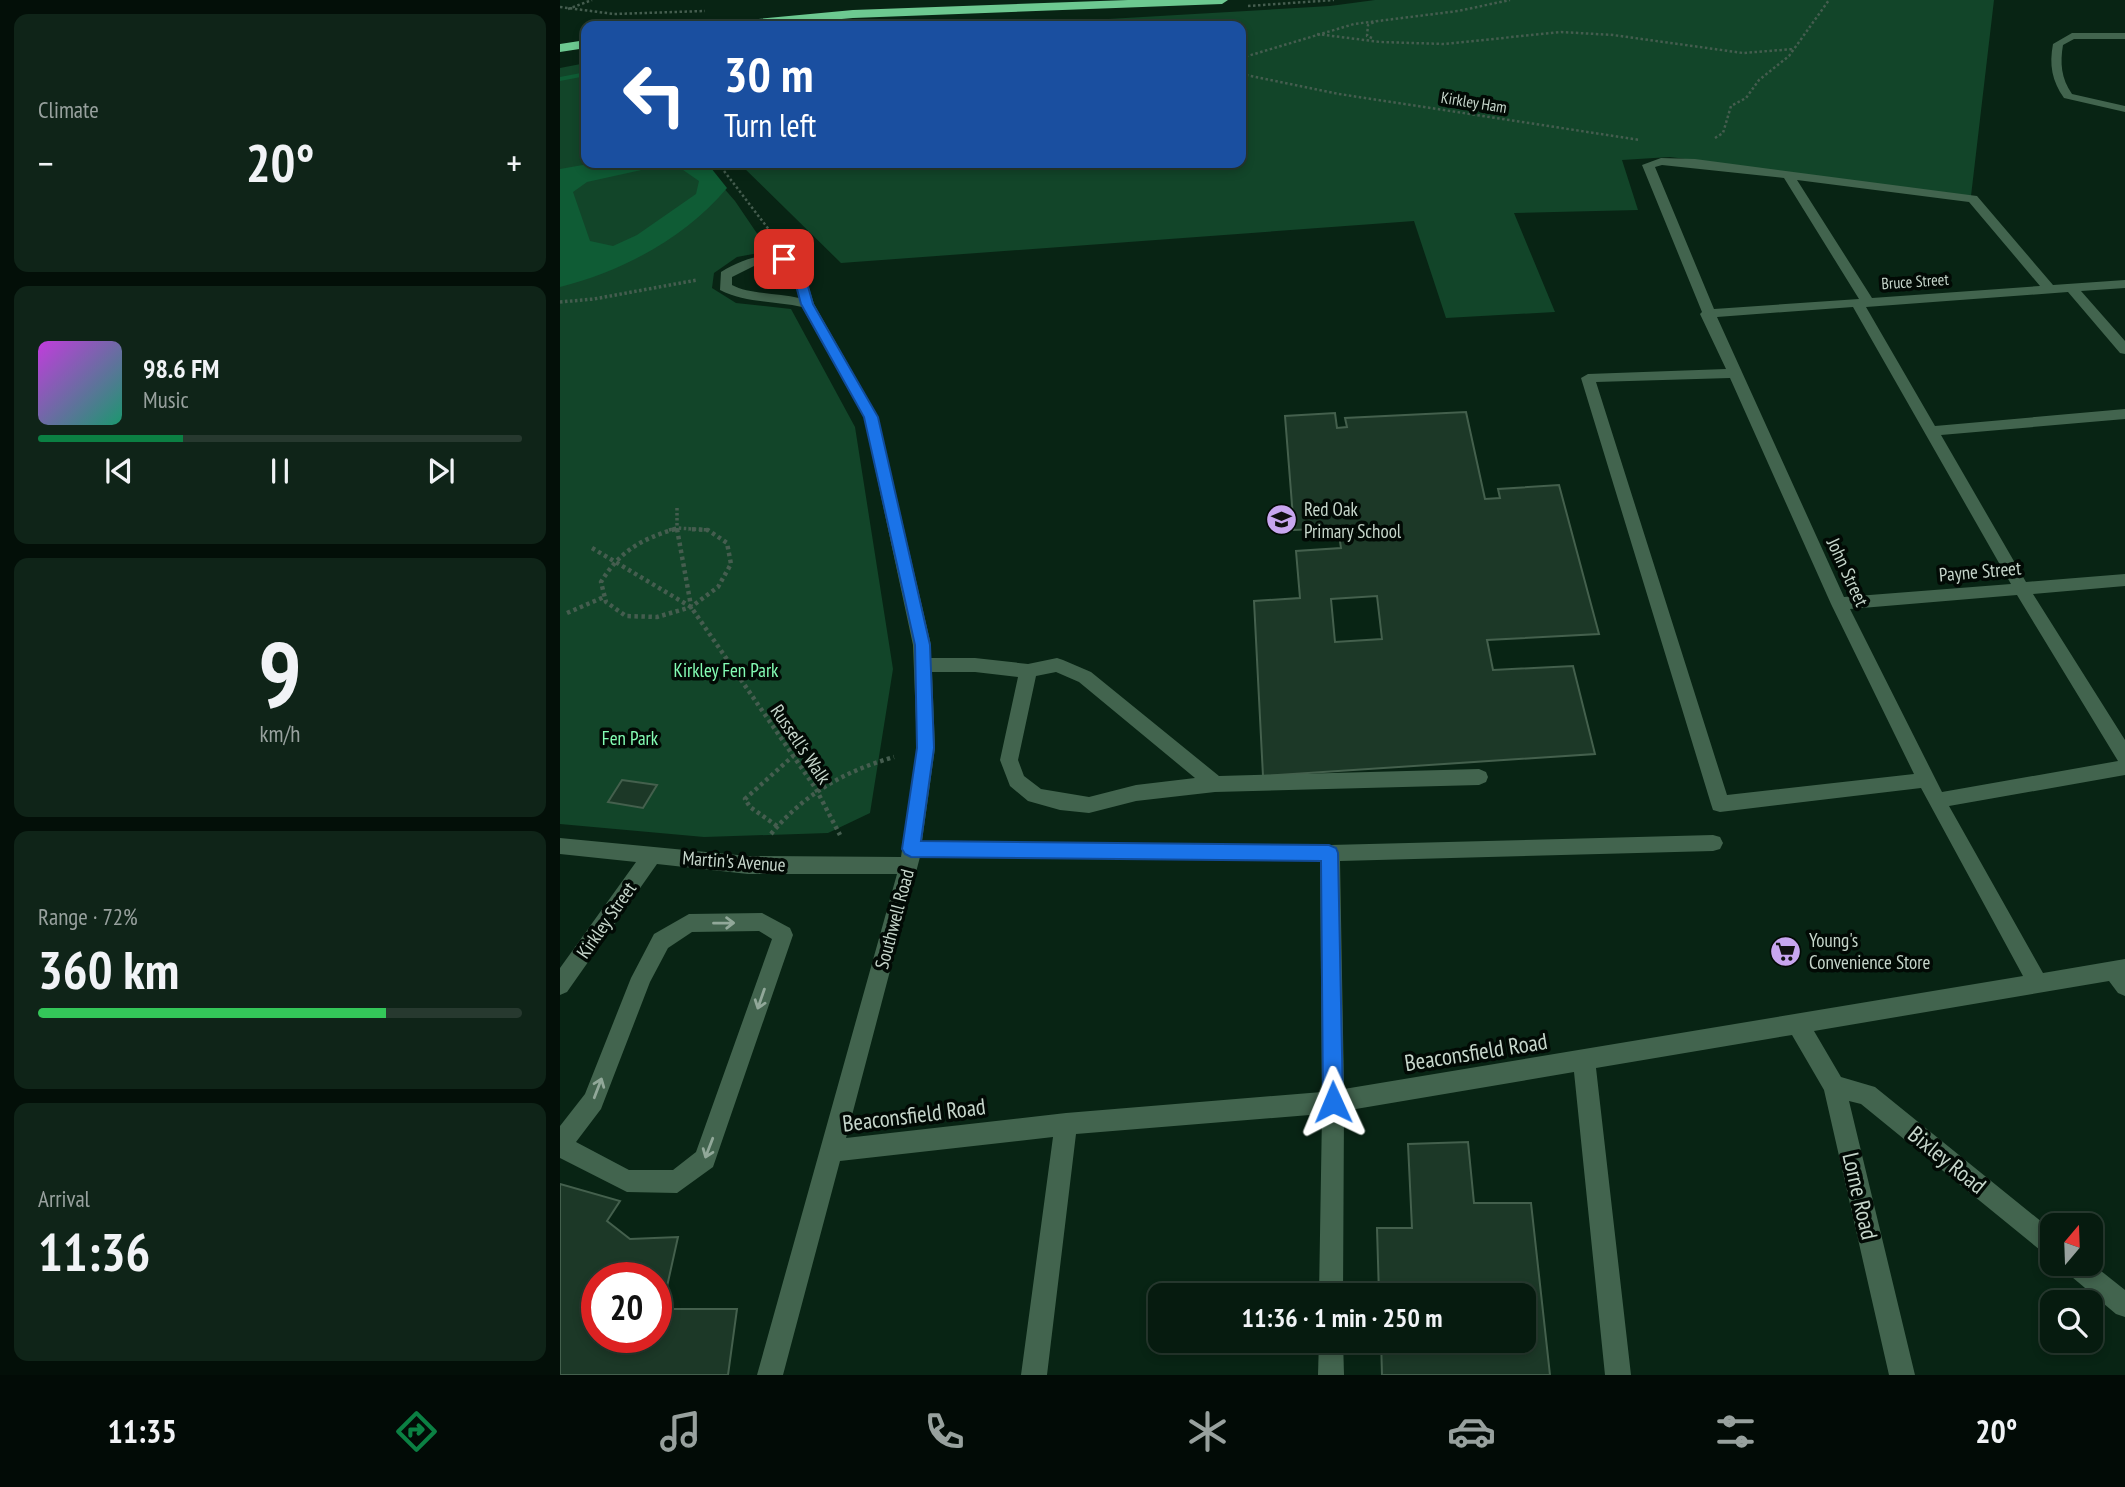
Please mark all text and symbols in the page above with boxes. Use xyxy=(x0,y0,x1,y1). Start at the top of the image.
text: 30 m xyxy=(724,42,813,106)
icon: left xyxy=(609,49,700,140)
street label: Kirkley Ham xyxy=(1440,87,1508,117)
text: Climate xyxy=(38,95,99,124)
text: Turn left xyxy=(724,104,816,146)
text: 20° xyxy=(246,129,314,196)
text: − xyxy=(38,138,54,187)
text: + xyxy=(506,138,522,187)
pin xyxy=(754,229,814,289)
icon: arrive xyxy=(765,240,803,278)
street label: Bruce Street xyxy=(1881,269,1950,293)
text: 98.6 FM xyxy=(143,352,219,385)
text: Music xyxy=(143,385,189,414)
icon: previous xyxy=(100,452,138,490)
icon: pause xyxy=(261,452,299,490)
icon: next xyxy=(422,452,460,490)
place label: Red Oak Primary School xyxy=(1304,497,1402,543)
school or university icon: Red Oak Primary School xyxy=(1264,503,1298,537)
street label: John Street xyxy=(1821,533,1875,611)
street label: Payne Street xyxy=(1938,555,2023,587)
text: 9 xyxy=(258,614,302,732)
park label: Kirkley Fen Park xyxy=(674,658,779,682)
street label: Russell's Walk xyxy=(766,700,837,789)
text: km/h xyxy=(260,719,300,748)
park label: Fen Park xyxy=(602,726,659,750)
street label: Martin's Avenue xyxy=(682,845,787,877)
street label: Southwell Road xyxy=(869,866,919,972)
street label: Kirkley Street xyxy=(571,876,641,963)
text: Range · 72% xyxy=(38,902,138,931)
one-way arrow xyxy=(712,916,735,930)
place label: Young's Convenience Store xyxy=(1809,928,1931,974)
supermarket icon: Young's Convenience Store xyxy=(1769,934,1803,968)
text: 360 km xyxy=(38,936,179,1003)
one-way arrow xyxy=(754,988,766,1010)
street label: Beaconsfield Road xyxy=(1402,1026,1549,1077)
position arrow xyxy=(1296,1065,1370,1139)
one-way arrow xyxy=(593,1077,606,1099)
street label: Beaconsfield Road xyxy=(841,1091,987,1138)
street label: Bixley Road xyxy=(1902,1119,1992,1200)
one-way arrow xyxy=(701,1137,714,1159)
street label: Lorne Road xyxy=(1836,1150,1885,1242)
text: Arrival xyxy=(38,1184,90,1213)
north arrow xyxy=(2040,1213,2104,1276)
map controls xyxy=(2040,1213,2103,1353)
text: 11:36 xyxy=(38,1218,150,1285)
speed limit sign: 20 xyxy=(581,1262,672,1353)
button: search xyxy=(2040,1290,2103,1353)
text: 11:36 · 1 min · 250 m xyxy=(1242,1301,1442,1334)
icon: directions xyxy=(392,1407,441,1456)
icon: music xyxy=(656,1407,705,1456)
icon: phone xyxy=(920,1407,969,1456)
icon: climate xyxy=(1183,1407,1232,1456)
icon: car xyxy=(1447,1407,1496,1456)
icon: filters xyxy=(1711,1407,1760,1456)
text: 11:35 xyxy=(107,1410,177,1452)
text: 20° xyxy=(1975,1410,2018,1452)

